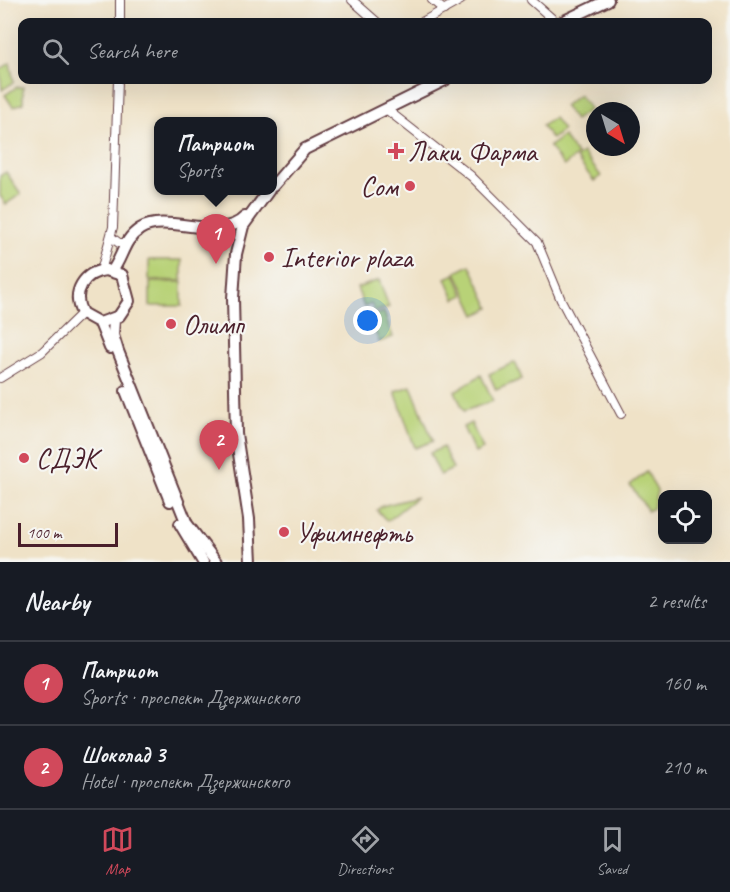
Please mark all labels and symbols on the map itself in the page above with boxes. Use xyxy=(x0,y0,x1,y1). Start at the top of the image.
north arrow xyxy=(586,102,640,156)
place label: Лаки Фарма xyxy=(408,134,539,169)
marker: Лаки Фарма xyxy=(389,144,403,158)
place label: Сом xyxy=(361,169,399,204)
marker: Сом xyxy=(403,179,417,193)
pin: 1 xyxy=(196,214,236,264)
place label: Interior plaza xyxy=(281,240,414,275)
marker: Interior plaza xyxy=(262,250,276,264)
your location xyxy=(353,306,382,335)
place label: Олимп xyxy=(183,307,245,342)
marker: Олимп xyxy=(164,317,178,331)
pin: 2 xyxy=(200,420,238,470)
place label: СДЭК xyxy=(36,441,103,476)
marker: СДЭК xyxy=(17,451,31,465)
place label: Уфимнефть xyxy=(296,515,414,550)
scale bar xyxy=(18,520,118,548)
marker: Уфимнефть xyxy=(277,525,291,539)

